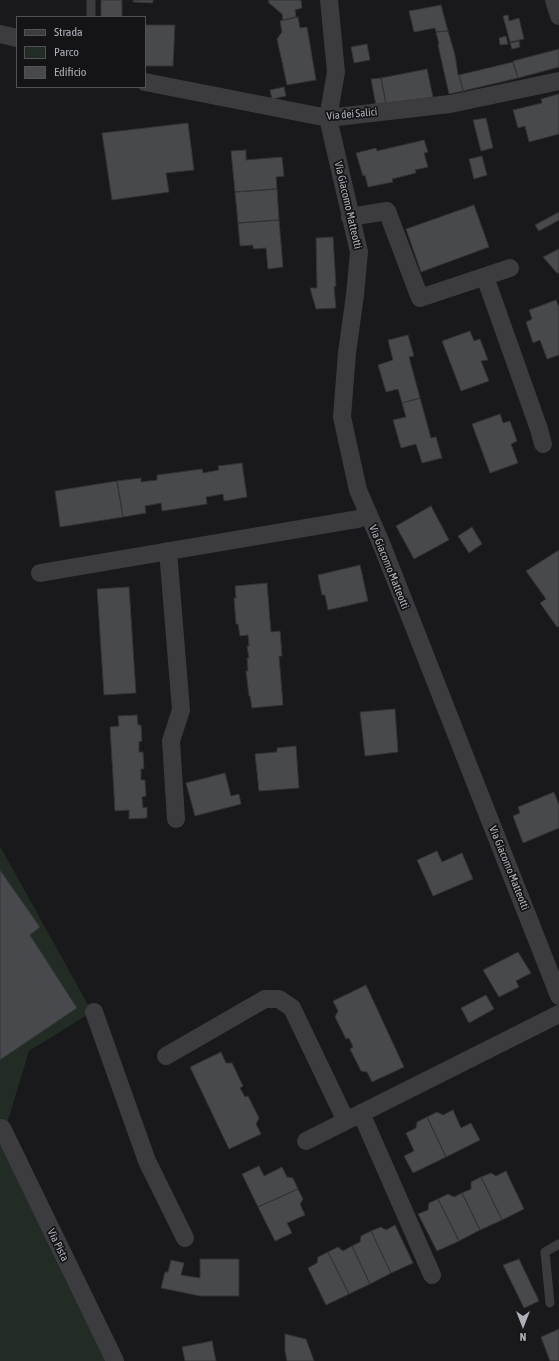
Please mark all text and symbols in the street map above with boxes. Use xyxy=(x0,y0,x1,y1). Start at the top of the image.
legend xyxy=(16,16,146,88)
text: Strada xyxy=(54,25,83,39)
text: Parco xyxy=(54,45,79,59)
text: Edificio xyxy=(54,65,86,79)
street label: Via dei Salici xyxy=(326,105,378,123)
street label: Via Giacomo Matteotti xyxy=(331,160,365,250)
street label: Via Giacomo Matteotti xyxy=(366,523,412,611)
street label: Via Giacomo Matteotti xyxy=(486,824,532,912)
street label: Via Pista xyxy=(45,1227,71,1263)
north arrow xyxy=(503,1305,543,1345)
text: N xyxy=(520,1331,526,1343)

